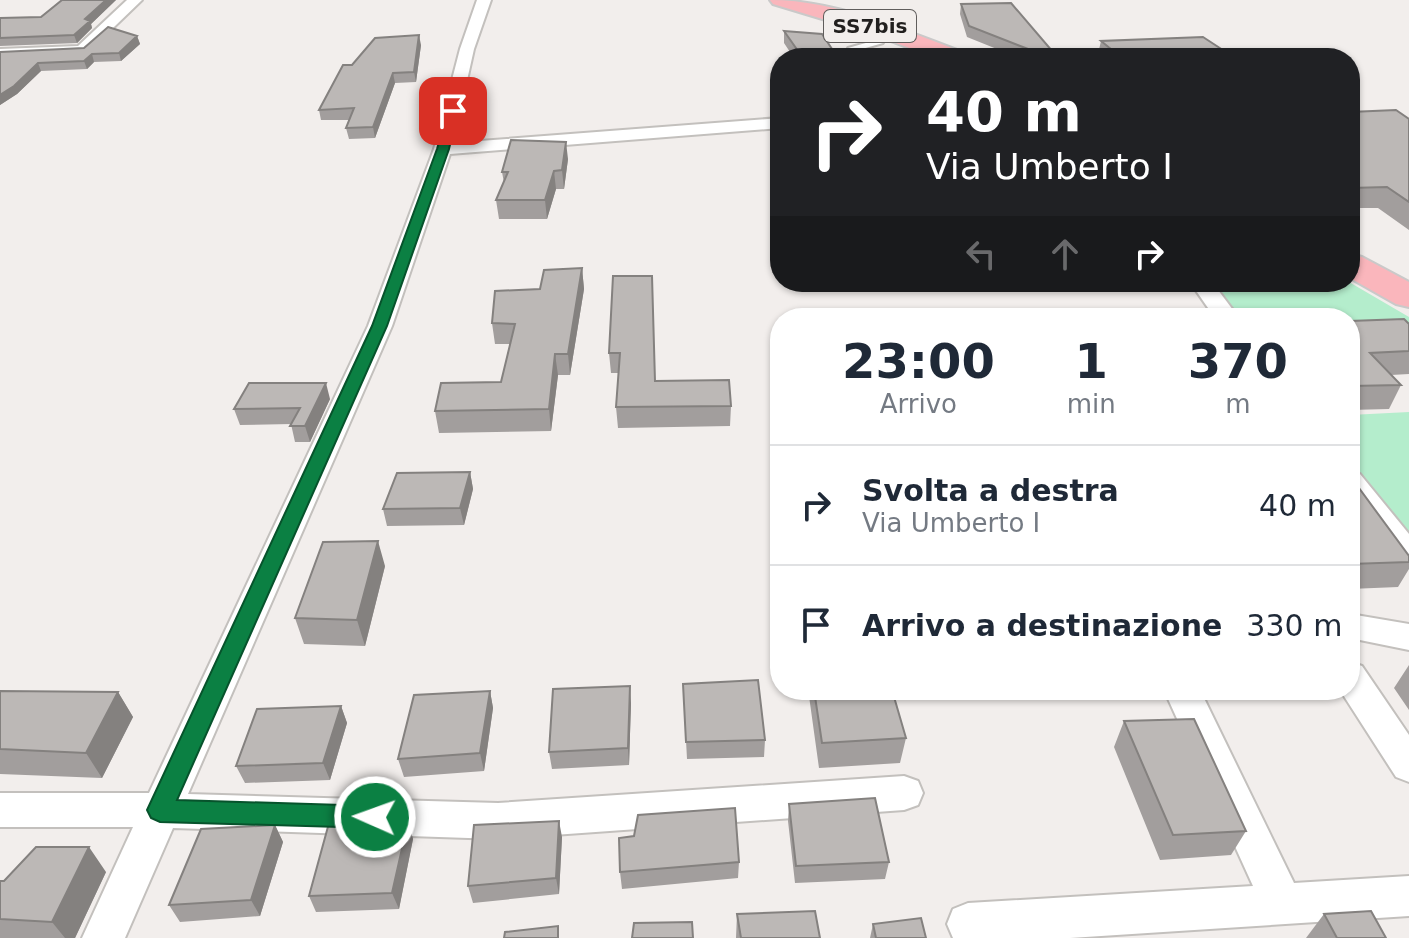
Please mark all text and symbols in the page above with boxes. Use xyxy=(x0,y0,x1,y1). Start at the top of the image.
road number: SS7bis xyxy=(824,10,916,42)
pin xyxy=(419,77,487,145)
text: 40 m xyxy=(926,79,1082,144)
icon: right xyxy=(794,80,898,184)
icon: arrive xyxy=(431,89,475,133)
text: Via Umberto I xyxy=(926,146,1173,187)
icon: left xyxy=(959,232,1003,276)
icon: ahead xyxy=(1043,232,1087,276)
icon: right xyxy=(1127,232,1171,276)
text: 23:00 xyxy=(842,333,995,389)
text: 1 xyxy=(1075,333,1108,389)
text: 370 xyxy=(1188,333,1288,389)
text: Arrivo xyxy=(880,389,957,419)
text: min xyxy=(1067,389,1116,419)
text: m xyxy=(1225,389,1251,419)
text: Svolta a destra xyxy=(862,473,1119,508)
icon: right xyxy=(794,483,838,527)
text: 40 m xyxy=(1259,488,1336,523)
text: Via Umberto I xyxy=(862,508,1040,538)
icon: arrive xyxy=(794,603,838,647)
text: Arrivo a destinazione xyxy=(862,608,1222,643)
text: 330 m xyxy=(1246,608,1342,643)
position arrow xyxy=(333,775,417,859)

